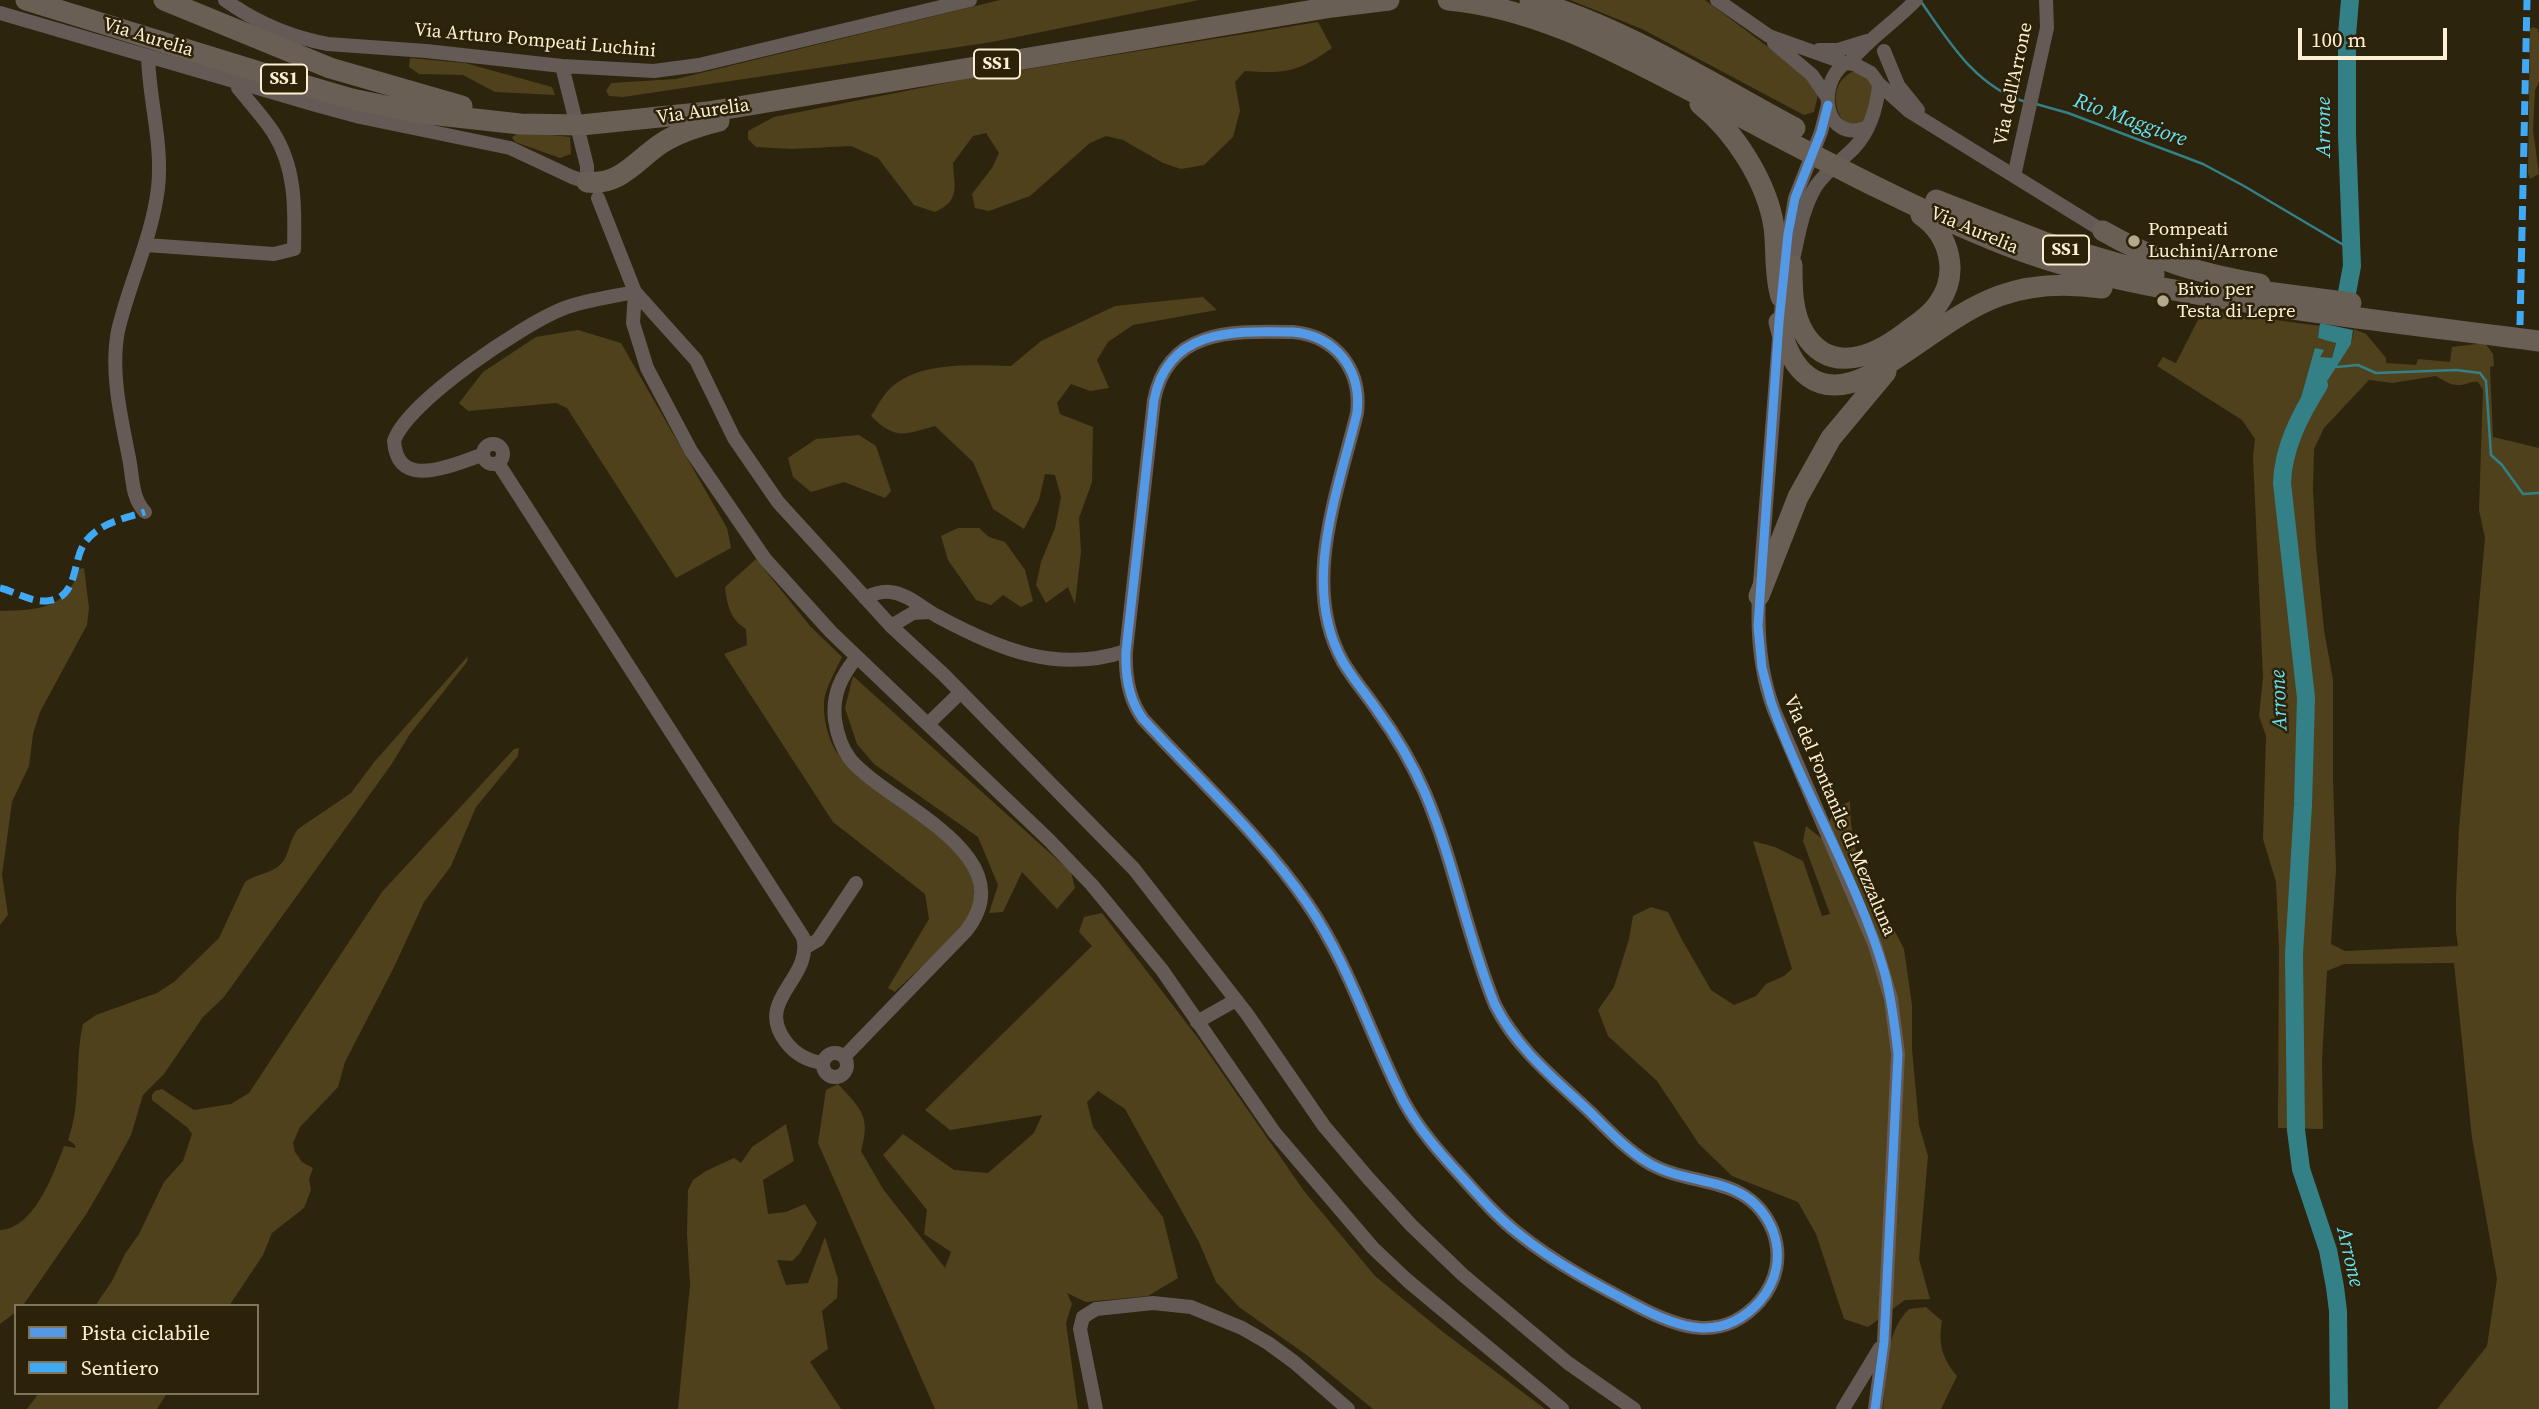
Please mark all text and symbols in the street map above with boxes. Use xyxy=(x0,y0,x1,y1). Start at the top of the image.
street label: Via Aurelia xyxy=(100,13,196,63)
scale bar xyxy=(2301,14,2450,58)
street label: Via Arturo Pompeati Luchini xyxy=(413,19,657,63)
street label: Via dell'Arrone xyxy=(1990,20,2038,148)
text: 100 m xyxy=(2311,25,2366,54)
road number: SS1 xyxy=(974,50,1020,78)
road number: SS1 xyxy=(261,64,307,94)
water label: Rio Maggiore xyxy=(2070,89,2190,153)
street label: Via Aurelia xyxy=(655,94,751,130)
water label: Arrone xyxy=(2312,97,2338,157)
street label: Via Aurelia xyxy=(1926,202,2022,260)
place label: Pompeati Luchini/Arrone xyxy=(2148,219,2278,263)
marker: Pompeati Luchini/Arrone xyxy=(2126,233,2142,249)
road number: SS1 xyxy=(2043,236,2089,264)
place label: Bivio per Testa di Lepre xyxy=(2177,279,2296,323)
marker: Bivio per Testa di Lepre xyxy=(2155,293,2171,309)
water label: Arrone xyxy=(2266,669,2294,731)
street label: Via del Fontanile di Mezzaluna xyxy=(1778,692,1900,940)
water label: Arrone xyxy=(2330,1225,2368,1289)
legend xyxy=(14,1304,259,1395)
text: Pista ciclabile xyxy=(81,1318,210,1347)
text: Sentiero xyxy=(81,1353,159,1382)

